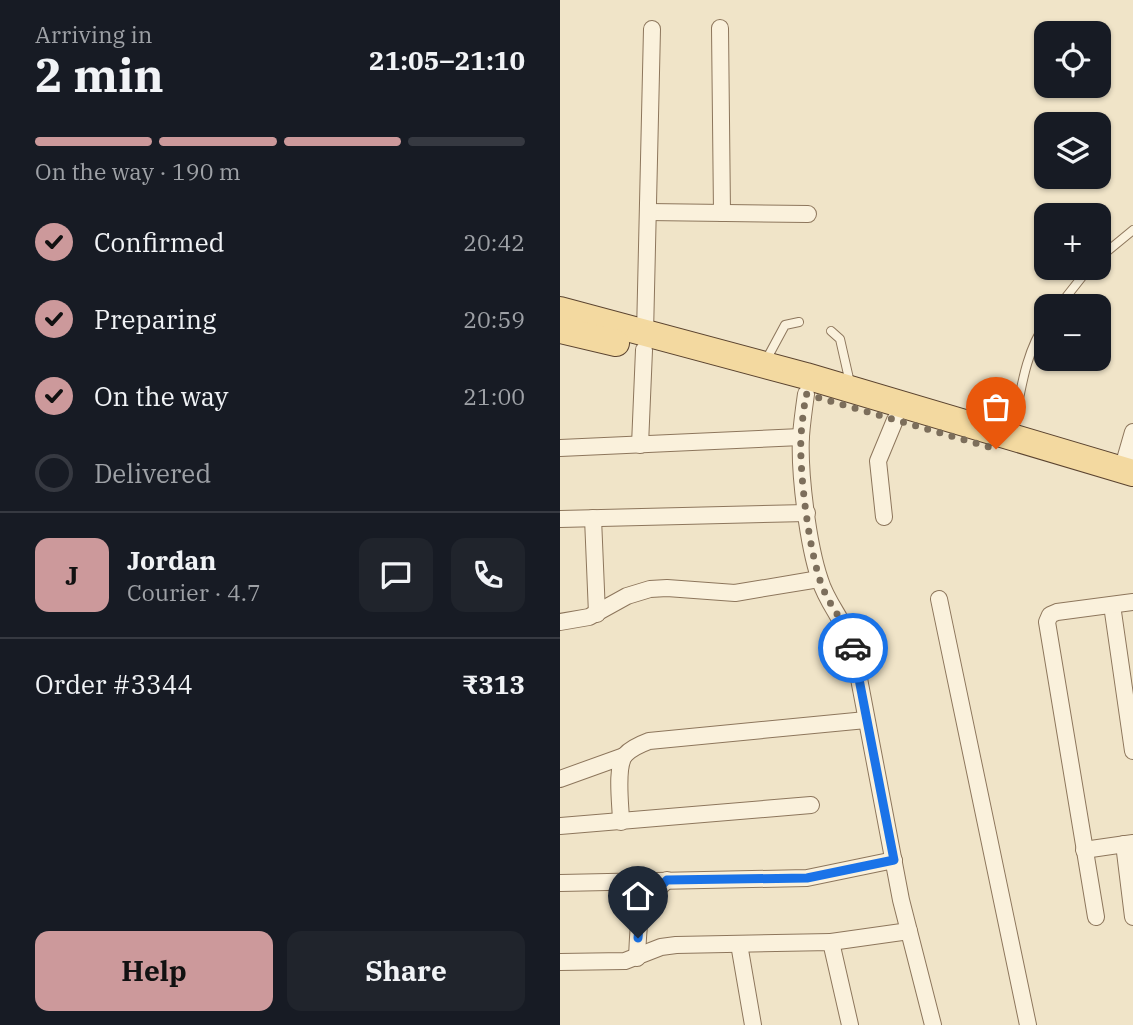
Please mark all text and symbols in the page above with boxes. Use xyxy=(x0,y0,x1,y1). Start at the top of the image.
text: Arriving in xyxy=(35,19,152,49)
map controls xyxy=(1034,21,1111,371)
button: locate xyxy=(1034,21,1111,98)
text: 21:05–21:10 xyxy=(369,43,525,77)
text: 2 min xyxy=(35,45,164,105)
button: layers xyxy=(1034,112,1111,189)
text: On the way · 190 m xyxy=(35,156,241,186)
button: + xyxy=(1034,203,1111,280)
icon: check xyxy=(35,223,73,261)
text: Confirmed xyxy=(94,225,225,259)
text: 20:42 xyxy=(463,227,525,257)
button: − xyxy=(1034,294,1111,371)
icon: check xyxy=(35,300,73,338)
text: Preparing xyxy=(94,302,216,336)
text: 20:59 xyxy=(463,304,525,334)
icon: check xyxy=(35,377,73,415)
pin xyxy=(966,377,1026,449)
text: On the way xyxy=(94,379,228,413)
text: 21:00 xyxy=(463,381,525,411)
icon: bag xyxy=(977,388,1015,426)
text: Delivered xyxy=(94,456,211,490)
button: chat xyxy=(359,538,433,612)
button: phone xyxy=(451,538,525,612)
text: Jordan xyxy=(127,543,217,577)
text: J xyxy=(65,558,79,592)
text: Courier · 4.7 xyxy=(127,577,261,607)
courier xyxy=(818,613,888,683)
icon: car xyxy=(834,629,872,667)
text: Order #3344 xyxy=(35,667,193,701)
text: ₹313 xyxy=(462,667,525,701)
pin xyxy=(608,866,668,938)
icon: home xyxy=(619,877,657,915)
button: Help xyxy=(35,931,273,1011)
button: Share xyxy=(287,931,525,1011)

